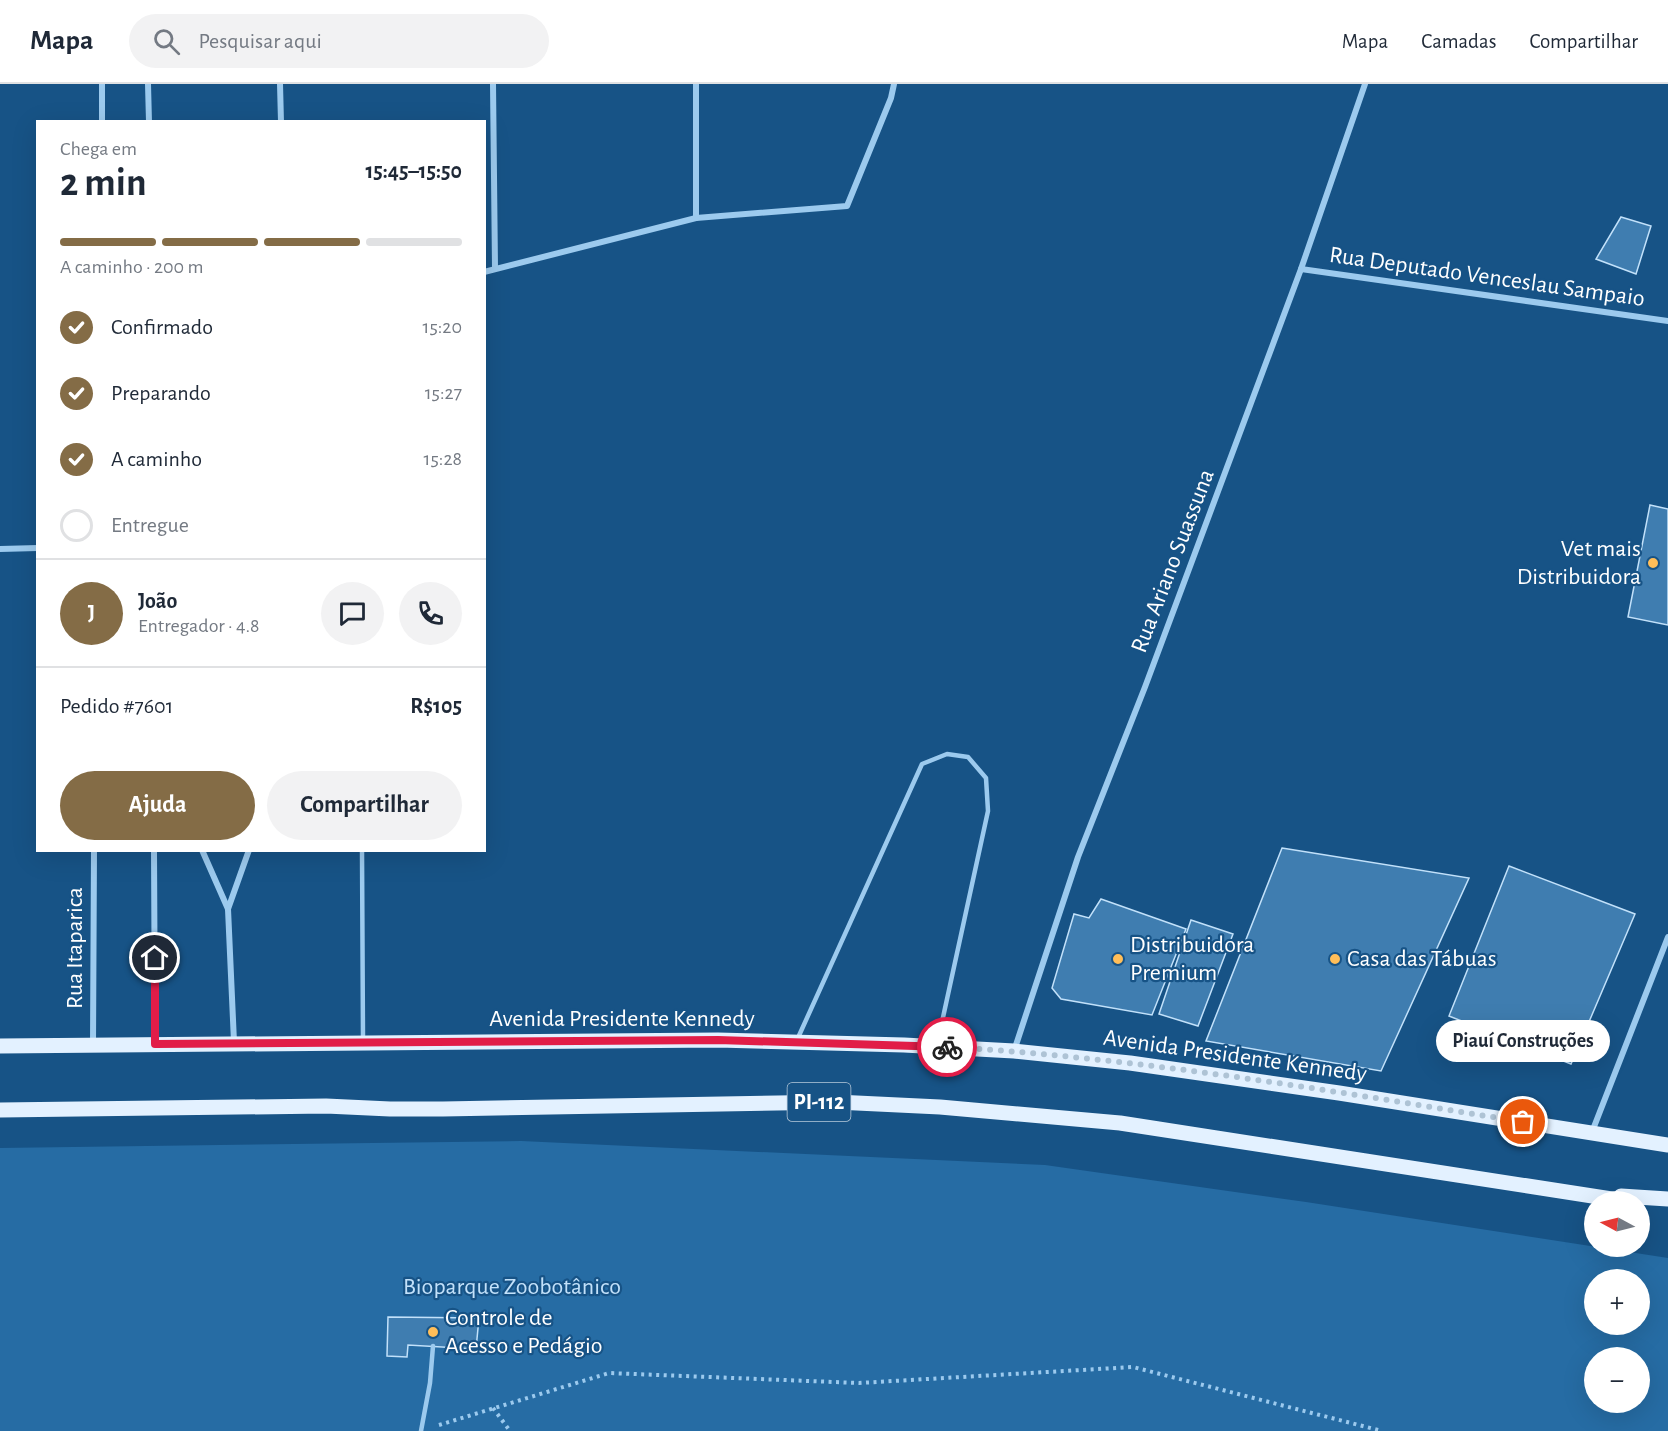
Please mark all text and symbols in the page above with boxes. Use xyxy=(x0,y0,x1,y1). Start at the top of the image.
search box xyxy=(129,14,549,68)
icon: search xyxy=(150,25,183,58)
text: Mapa xyxy=(30,27,93,55)
text: Pesquisar aqui xyxy=(198,30,322,52)
text: Mapa xyxy=(1342,31,1388,52)
text: Camadas xyxy=(1421,31,1496,52)
text: Compartilhar xyxy=(1529,31,1638,52)
text: Chega em xyxy=(60,139,137,159)
text: 15:45–15:50 xyxy=(365,160,462,182)
text: 2 min xyxy=(60,164,147,203)
street label: Rua Deputado Venceslau Sampaio xyxy=(1328,243,1646,311)
text: A caminho · 200 m xyxy=(60,257,203,277)
icon: check xyxy=(60,311,93,344)
text: Confirmado xyxy=(111,316,213,338)
text: 15:20 xyxy=(423,317,462,337)
icon: check xyxy=(60,377,93,410)
text: Preparando xyxy=(111,382,211,404)
text: 15:27 xyxy=(425,383,462,403)
icon: check xyxy=(60,443,93,476)
text: A caminho xyxy=(111,448,202,470)
text: 15:28 xyxy=(424,449,462,469)
street label: Rua Ariano Suassuna xyxy=(1127,466,1219,656)
text: Entregue xyxy=(111,514,189,536)
place label: Vet mais Distribuidora xyxy=(1517,537,1641,589)
marker: Vet mais Distribuidora xyxy=(1646,556,1660,570)
button: chat xyxy=(321,582,384,645)
button: phone xyxy=(399,582,462,645)
text: João xyxy=(138,590,177,612)
text: J xyxy=(88,602,95,624)
text: Entregador · 4.8 xyxy=(138,616,260,636)
text: Pedido #7601 xyxy=(60,695,173,717)
text: R$105 xyxy=(410,695,462,717)
button: Ajuda xyxy=(60,771,255,840)
button: Compartilhar xyxy=(267,771,462,840)
street label: Rua Itaparica xyxy=(63,887,87,1009)
pin xyxy=(129,932,180,983)
place label: Distribuidora Premium xyxy=(1130,933,1254,985)
icon: home xyxy=(138,941,171,974)
place label: Casa das Tábuas xyxy=(1347,947,1497,971)
marker: Distribuidora Premium xyxy=(1111,952,1125,966)
marker: Casa das Tábuas xyxy=(1328,952,1342,966)
street label: Avenida Presidente Kennedy xyxy=(489,1007,755,1031)
courier xyxy=(917,1017,977,1077)
callout: Piauí Construções xyxy=(1436,1020,1610,1062)
street label: Avenida Presidente Kennedy xyxy=(1102,1026,1368,1086)
icon: bike xyxy=(931,1031,964,1064)
text: Piauí Construções xyxy=(1452,1031,1594,1051)
road number: PI-112 xyxy=(788,1083,850,1121)
pin xyxy=(1497,1096,1548,1147)
icon: bag xyxy=(1506,1105,1539,1138)
north arrow xyxy=(1584,1191,1650,1257)
map controls xyxy=(1584,1191,1650,1413)
button: + xyxy=(1584,1269,1650,1335)
park label: Bioparque Zoobotânico xyxy=(403,1275,621,1299)
place label: Controle de Acesso e Pedágio xyxy=(445,1306,603,1358)
marker: Controle de Acesso e Pedágio xyxy=(426,1325,440,1339)
button: − xyxy=(1584,1347,1650,1413)

